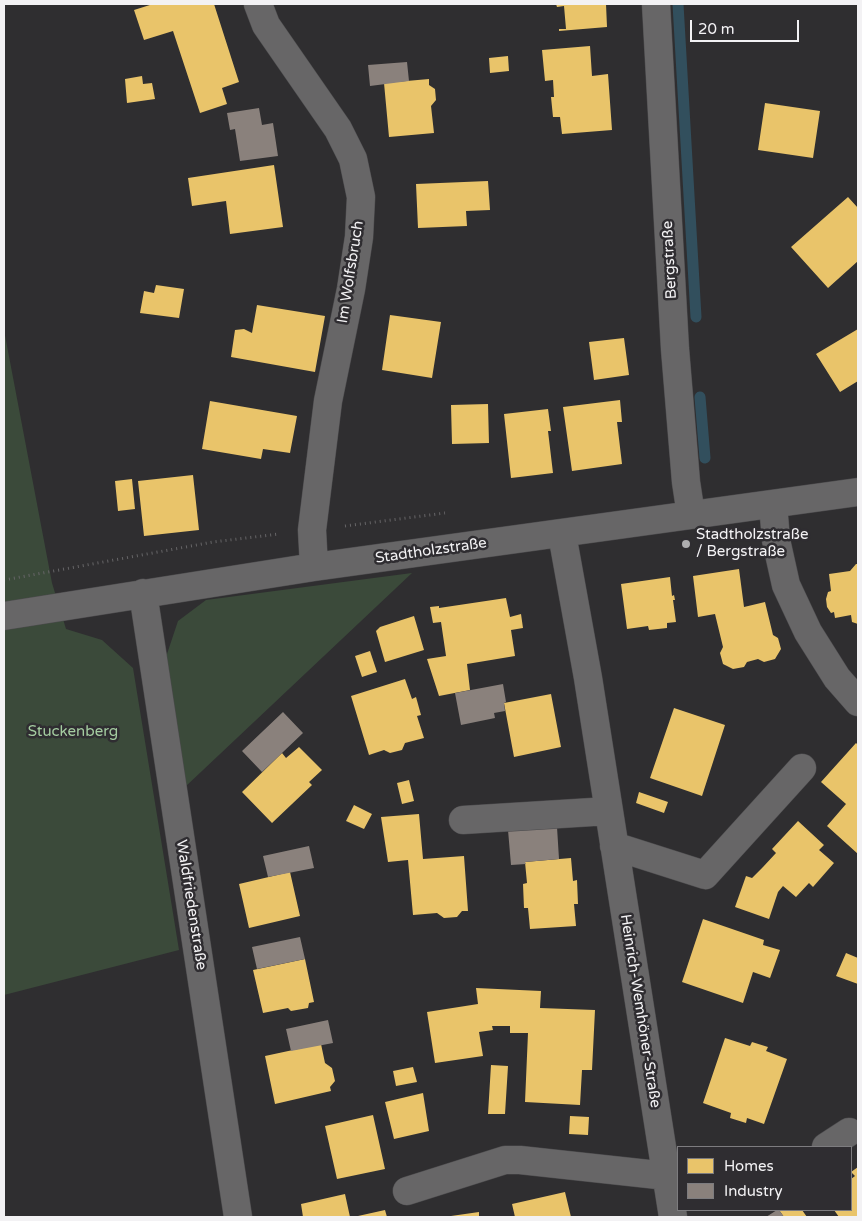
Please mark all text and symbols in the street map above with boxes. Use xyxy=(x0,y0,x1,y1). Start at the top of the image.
scale bar xyxy=(692,10,801,42)
text: 20 m xyxy=(698,20,735,38)
street label: Im Wolfsbruch xyxy=(334,219,368,325)
street label: Bergstraße xyxy=(659,220,681,300)
place label: Stadtholzstraße / Bergstraße xyxy=(696,526,808,561)
street label: Stadtholzstraße xyxy=(374,534,488,568)
marker: Stadtholzstraße / Bergstraße xyxy=(680,538,692,550)
park label: Stuckenberg xyxy=(28,723,118,741)
street label: Waldfriedenstraße xyxy=(172,839,210,971)
street label: Heinrich-Wemhöner-Straße xyxy=(616,913,664,1109)
legend xyxy=(677,1146,852,1211)
text: Homes xyxy=(724,1157,774,1175)
text: Industry xyxy=(724,1182,783,1200)

